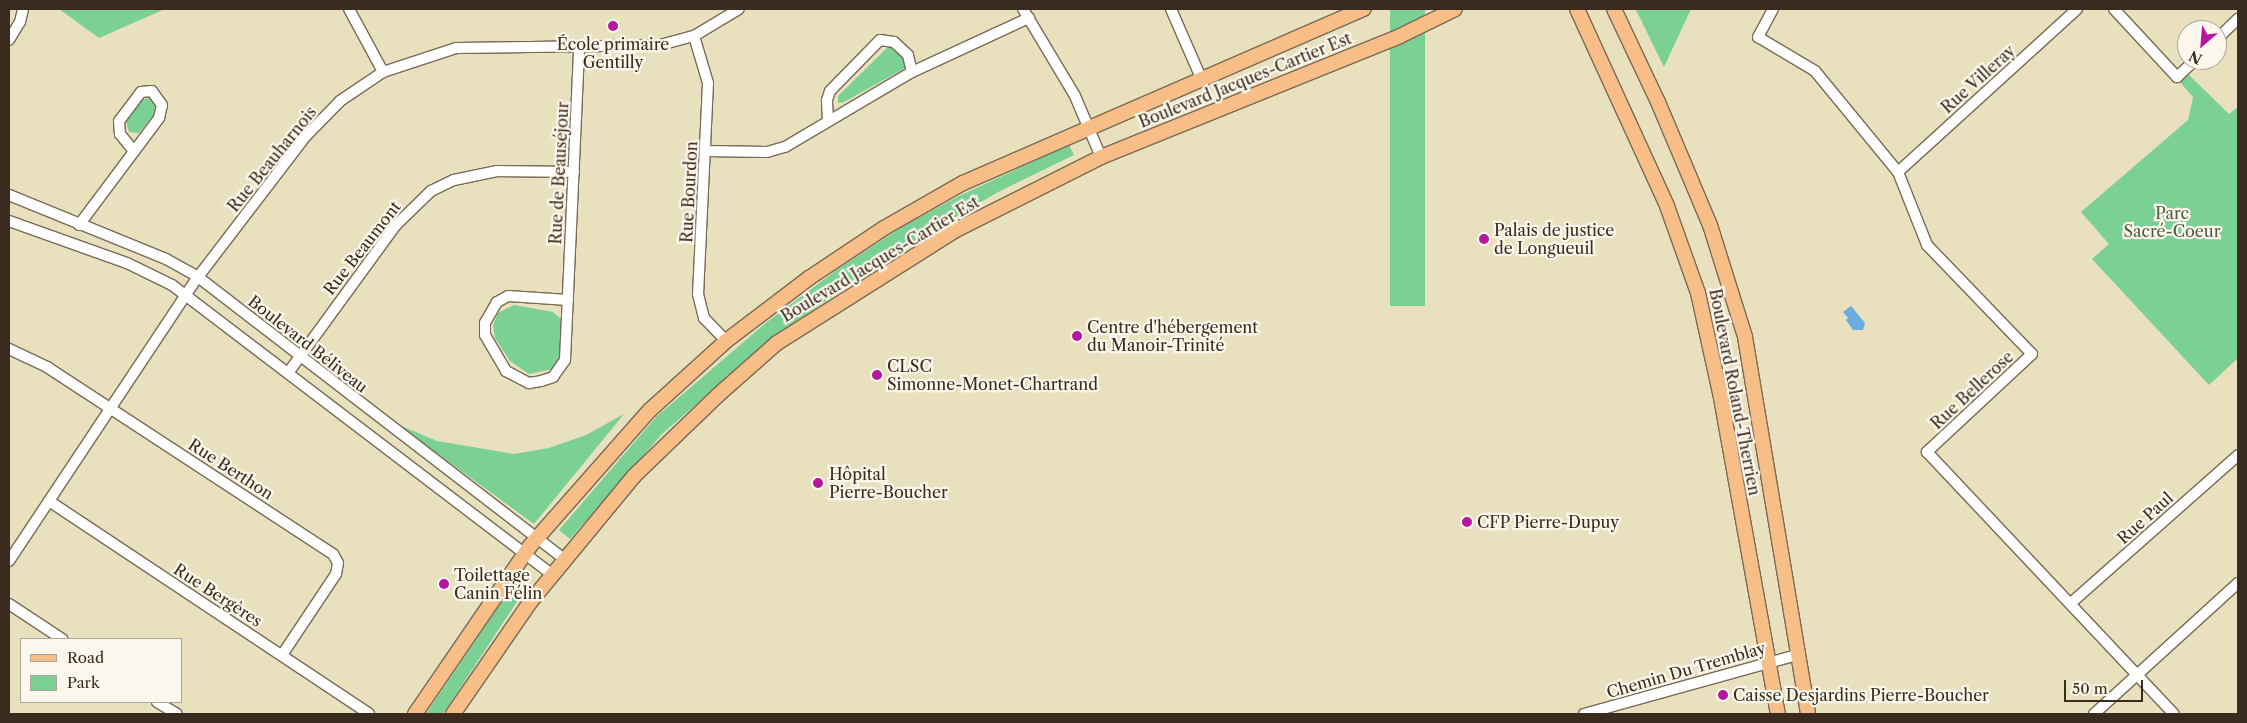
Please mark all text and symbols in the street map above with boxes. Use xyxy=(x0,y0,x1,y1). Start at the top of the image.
marker: École primaire Gentilly xyxy=(607,20,619,32)
north arrow xyxy=(2177,20,2227,70)
street label: Boulevard Jacques-Cartier Est xyxy=(1136,28,1354,132)
place label: École primaire Gentilly xyxy=(557,34,669,72)
street label: Rue Villeray xyxy=(1937,41,2019,117)
text: N xyxy=(2186,47,2205,68)
street label: Rue de Beauséjour xyxy=(546,101,572,245)
street label: Rue Beauharnois xyxy=(224,102,320,216)
street label: Rue Bourdon xyxy=(677,141,701,243)
street label: Boulevard Jacques-Cartier Est xyxy=(777,192,983,326)
street label: Rue Beaumont xyxy=(319,197,405,299)
park label: Parc Sacré-Coeur xyxy=(2124,203,2220,241)
place label: Palais de justice de Longueuil xyxy=(1494,220,1614,258)
marker: Palais de justice de Longueuil xyxy=(1478,233,1490,245)
street label: Boulevard Roland-Therrien xyxy=(1706,287,1764,497)
street label: Boulevard Béliveau xyxy=(244,291,372,397)
place label: Centre d'hébergement du Manoir-Trinité xyxy=(1087,317,1258,355)
marker: Centre d'hébergement du Manoir-Trinité xyxy=(1071,330,1083,342)
street label: Rue Bellerose xyxy=(1927,347,2017,433)
place label: CLSC Simonne-Monet-Chartrand xyxy=(887,356,1098,394)
marker: CLSC Simonne-Monet-Chartrand xyxy=(871,369,883,381)
street label: Rue Berthon xyxy=(185,434,277,504)
place label: Hôpital Pierre-Boucher xyxy=(829,464,948,502)
marker: Hôpital Pierre-Boucher xyxy=(811,476,825,490)
street label: Rue Paul xyxy=(2113,488,2177,548)
place label: CFP Pierre-Dupuy xyxy=(1477,512,1620,532)
marker: CFP Pierre-Dupuy xyxy=(1461,516,1473,528)
street label: Rue Bergères xyxy=(170,559,266,631)
place label: Toilettage Canin Félin xyxy=(454,565,542,603)
marker: Toilettage Canin Félin xyxy=(438,578,450,590)
legend xyxy=(20,638,182,703)
street label: Chemin Du Tremblay xyxy=(1604,638,1768,702)
text: Road xyxy=(67,648,104,667)
scale bar xyxy=(2067,670,2146,702)
text: Park xyxy=(67,673,100,692)
text: 50 m xyxy=(2072,679,2108,698)
place label: Caisse Desjardins Pierre-Boucher xyxy=(1733,685,1989,705)
marker: Caisse Desjardins Pierre-Boucher xyxy=(1717,689,1729,701)

